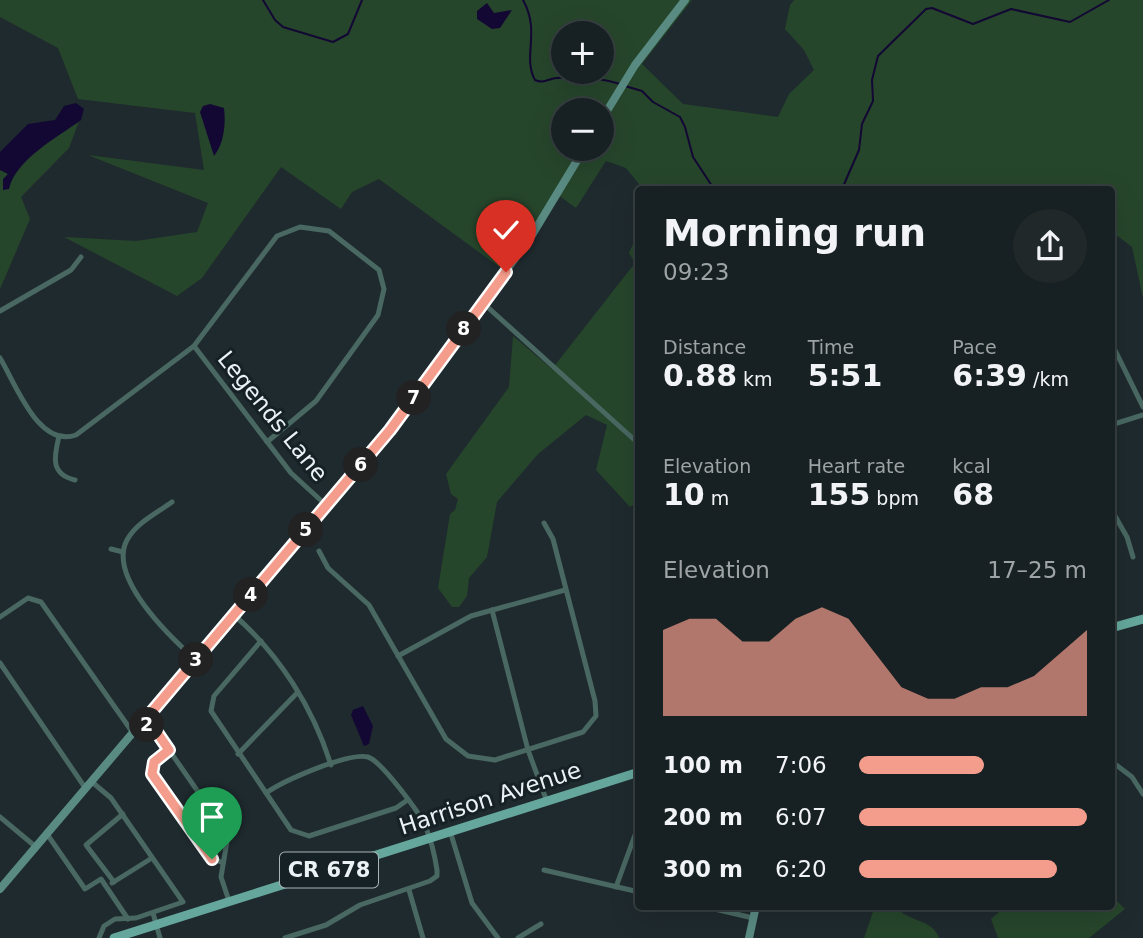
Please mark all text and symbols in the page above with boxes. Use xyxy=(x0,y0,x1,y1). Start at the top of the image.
map controls xyxy=(551,21,614,161)
button: + xyxy=(551,21,614,84)
button: − xyxy=(551,98,614,161)
pin xyxy=(476,200,536,272)
button: share xyxy=(1013,209,1087,283)
icon: check xyxy=(487,211,525,249)
text: Morning run xyxy=(663,211,926,255)
text: 09:23 xyxy=(663,259,729,285)
pin: 8 xyxy=(447,312,482,346)
text: 8 xyxy=(457,317,470,339)
text: Distance xyxy=(663,336,746,358)
text: Time xyxy=(808,336,854,358)
text: Pace xyxy=(952,336,997,358)
street label: Legends Lane xyxy=(213,346,333,486)
text: 0.88 xyxy=(663,358,737,393)
text: 5:51 xyxy=(808,358,882,393)
text: 6:39 xyxy=(952,358,1027,393)
text: km xyxy=(737,368,773,390)
text: /km xyxy=(1027,368,1069,390)
pin: 7 xyxy=(396,380,432,416)
text: 7 xyxy=(407,386,420,408)
pin: 6 xyxy=(344,448,378,482)
text: 6 xyxy=(354,453,367,475)
text: Elevation xyxy=(663,455,751,477)
text: Heart rate xyxy=(808,455,905,477)
text: kcal xyxy=(952,455,991,477)
text: 10 xyxy=(663,477,705,512)
text: 155 xyxy=(808,477,870,512)
text: 68 xyxy=(952,477,994,512)
text: m xyxy=(705,487,729,509)
text: bpm xyxy=(870,487,919,509)
pin: 5 xyxy=(288,512,324,548)
text: 5 xyxy=(299,518,312,540)
text: Elevation xyxy=(663,557,770,583)
text: 17–25 m xyxy=(987,557,1087,583)
pin: 4 xyxy=(233,578,268,612)
text: 4 xyxy=(244,583,257,605)
pin: 3 xyxy=(178,642,214,678)
text: 3 xyxy=(189,648,202,670)
pin: 2 xyxy=(130,708,164,742)
text: 2 xyxy=(140,713,153,735)
text: 100 m xyxy=(663,752,743,778)
text: 7:06 xyxy=(775,752,827,778)
street label: Harrison Avenue xyxy=(396,756,584,840)
pin xyxy=(182,787,242,859)
icon: arrive xyxy=(193,798,231,836)
text: 200 m xyxy=(663,804,743,830)
text: 6:07 xyxy=(775,804,827,830)
road number: CR 678 xyxy=(280,852,378,888)
text: 300 m xyxy=(663,856,743,882)
text: 6:20 xyxy=(775,856,827,882)

